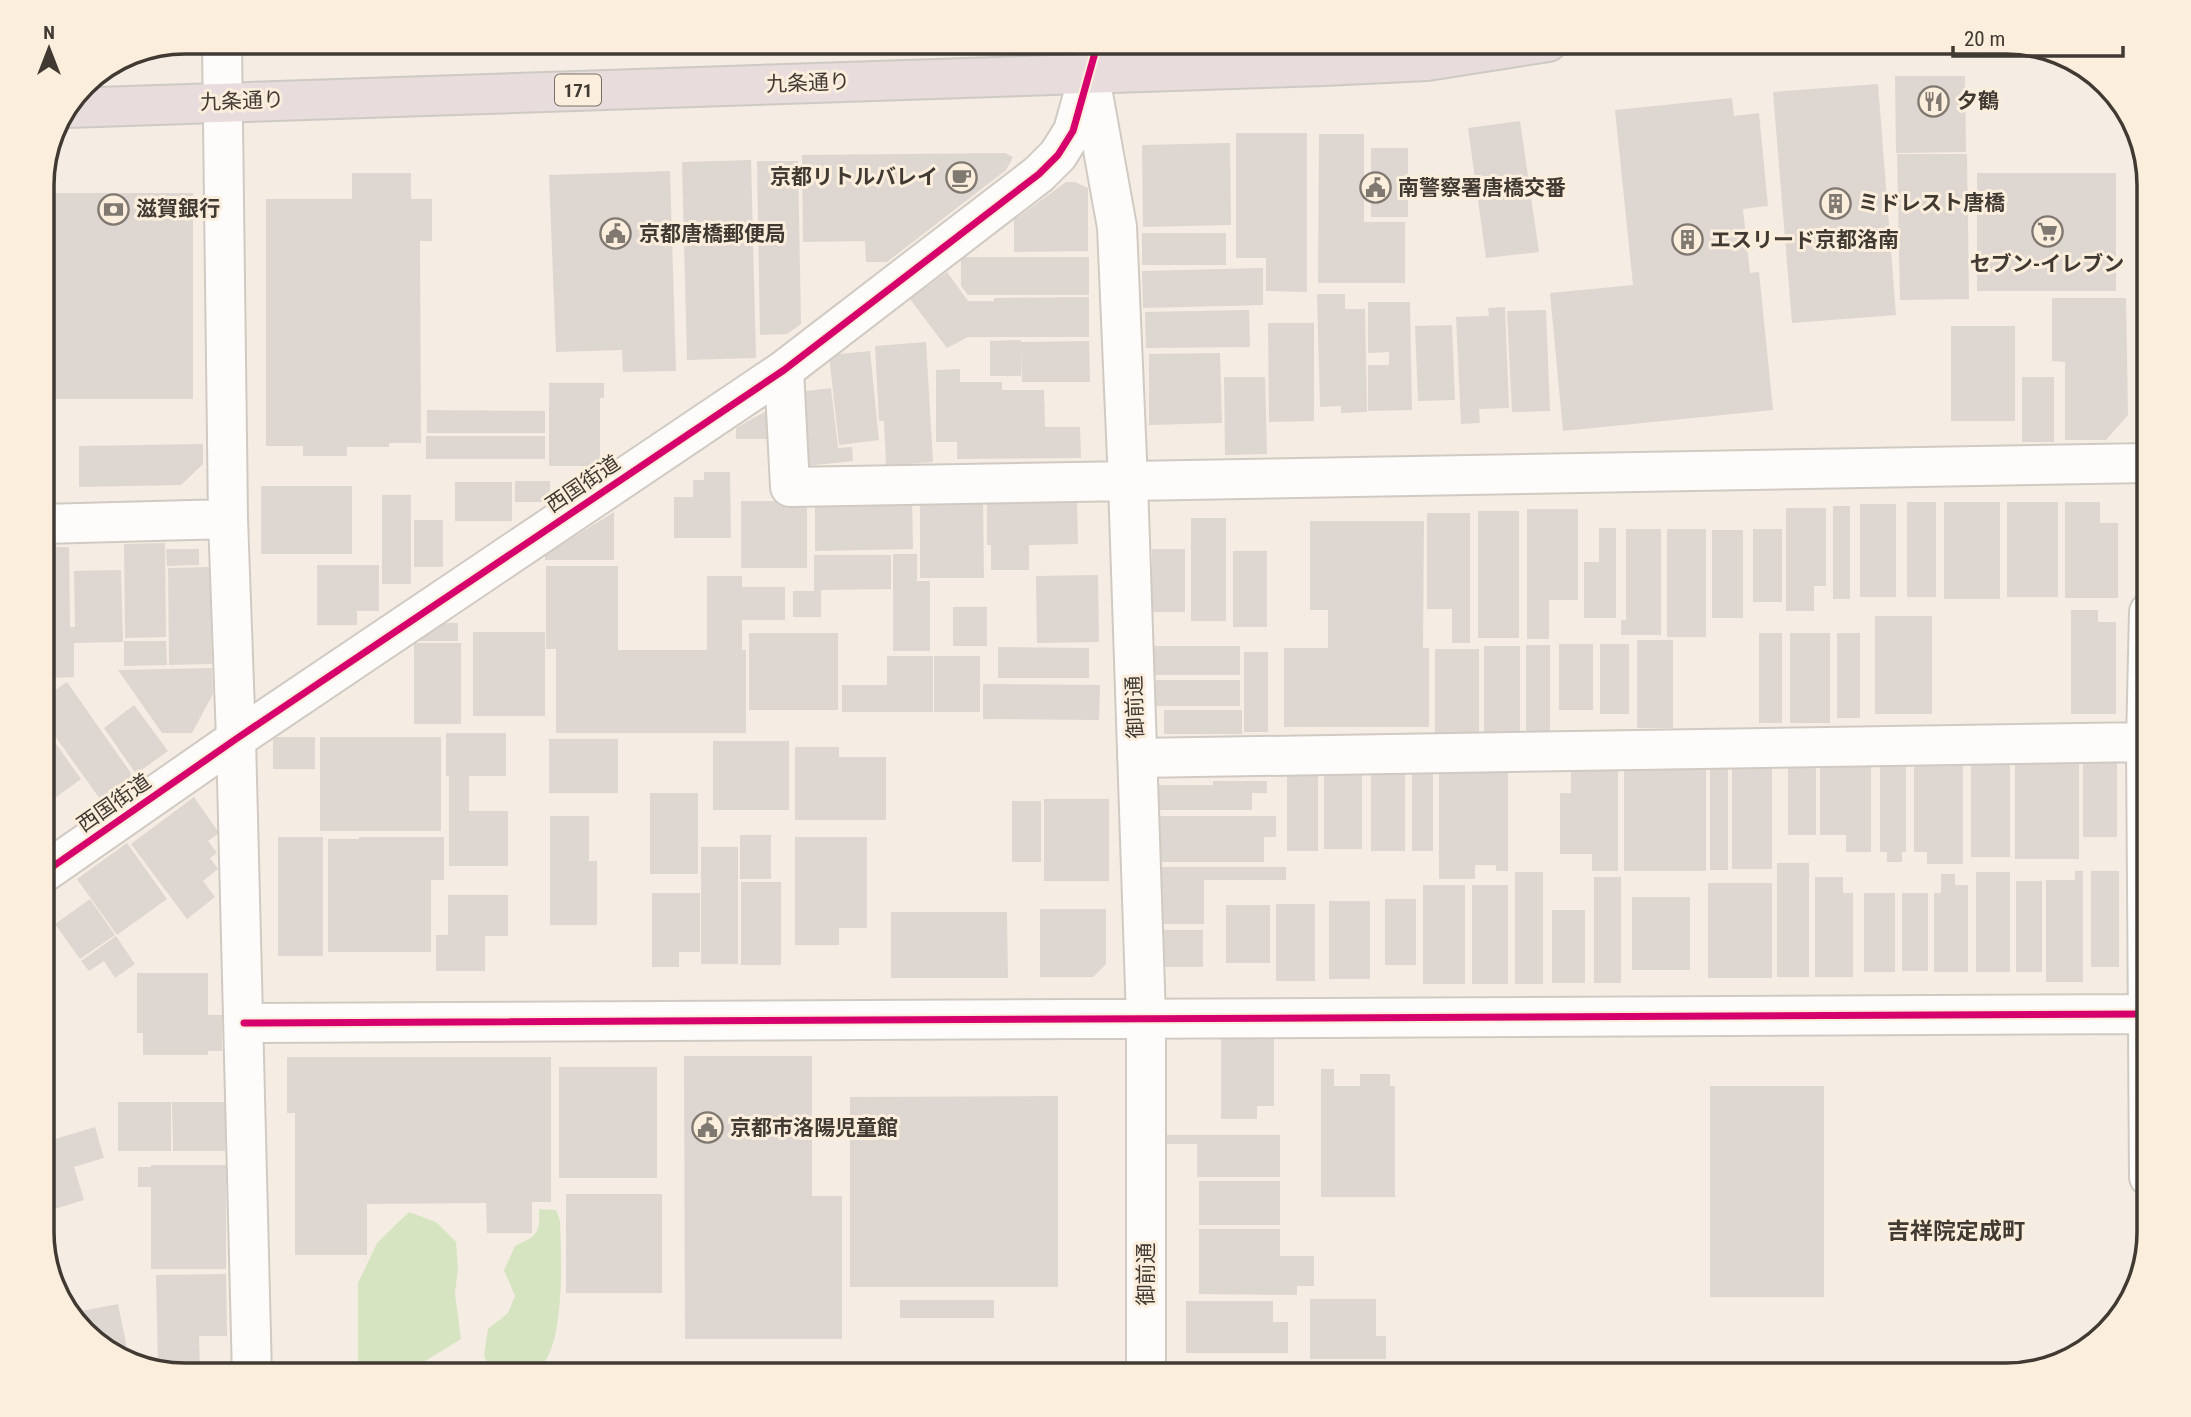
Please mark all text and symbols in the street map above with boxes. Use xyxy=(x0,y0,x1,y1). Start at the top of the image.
north arrow xyxy=(14,14,84,84)
scale bar xyxy=(1953,14,2123,58)
text: N xyxy=(43,21,55,44)
text: 20 m xyxy=(1964,27,2005,51)
street label: 九条通り xyxy=(766,70,850,96)
road number: 171 xyxy=(555,74,601,106)
restaurant icon: 夕鶴 xyxy=(1917,84,1951,118)
street label: 九条通り xyxy=(200,88,284,114)
place label: 夕鶴 xyxy=(1957,89,1999,113)
cafe icon: 京都リトルバレイ xyxy=(944,160,978,194)
place label: 京都リトルバレイ xyxy=(770,165,938,189)
public building icon: 南警察署唐橋交番 xyxy=(1358,171,1392,205)
place label: 南警察署唐橋交番 xyxy=(1398,176,1566,200)
building icon: ミドレスト唐橋 xyxy=(1818,186,1852,220)
place label: ミドレスト唐橋 xyxy=(1858,191,2005,215)
bank icon: 滋賀銀行 xyxy=(96,192,130,226)
place label: 滋賀銀行 xyxy=(136,197,220,221)
supermarket icon: セブン-イレブン xyxy=(2030,215,2064,249)
public building icon: 京都唐橋郵便局 xyxy=(599,217,633,251)
place label: 京都唐橋郵便局 xyxy=(639,222,786,246)
building icon: エスリード京都洛南 xyxy=(1670,223,1704,257)
place label: エスリード京都洛南 xyxy=(1710,228,1899,252)
place label: セブン-イレブン xyxy=(1970,252,2124,276)
street label: 西国街道 xyxy=(541,451,625,517)
street label: 御前通 xyxy=(1122,675,1148,739)
street label: 西国街道 xyxy=(73,769,155,837)
public building icon: 京都市洛陽児童館 xyxy=(690,1111,724,1145)
place label: 京都市洛陽児童館 xyxy=(730,1116,898,1140)
district label: 吉祥院定成町 xyxy=(1887,1218,2025,1245)
street label: 御前通 xyxy=(1134,1243,1158,1306)

